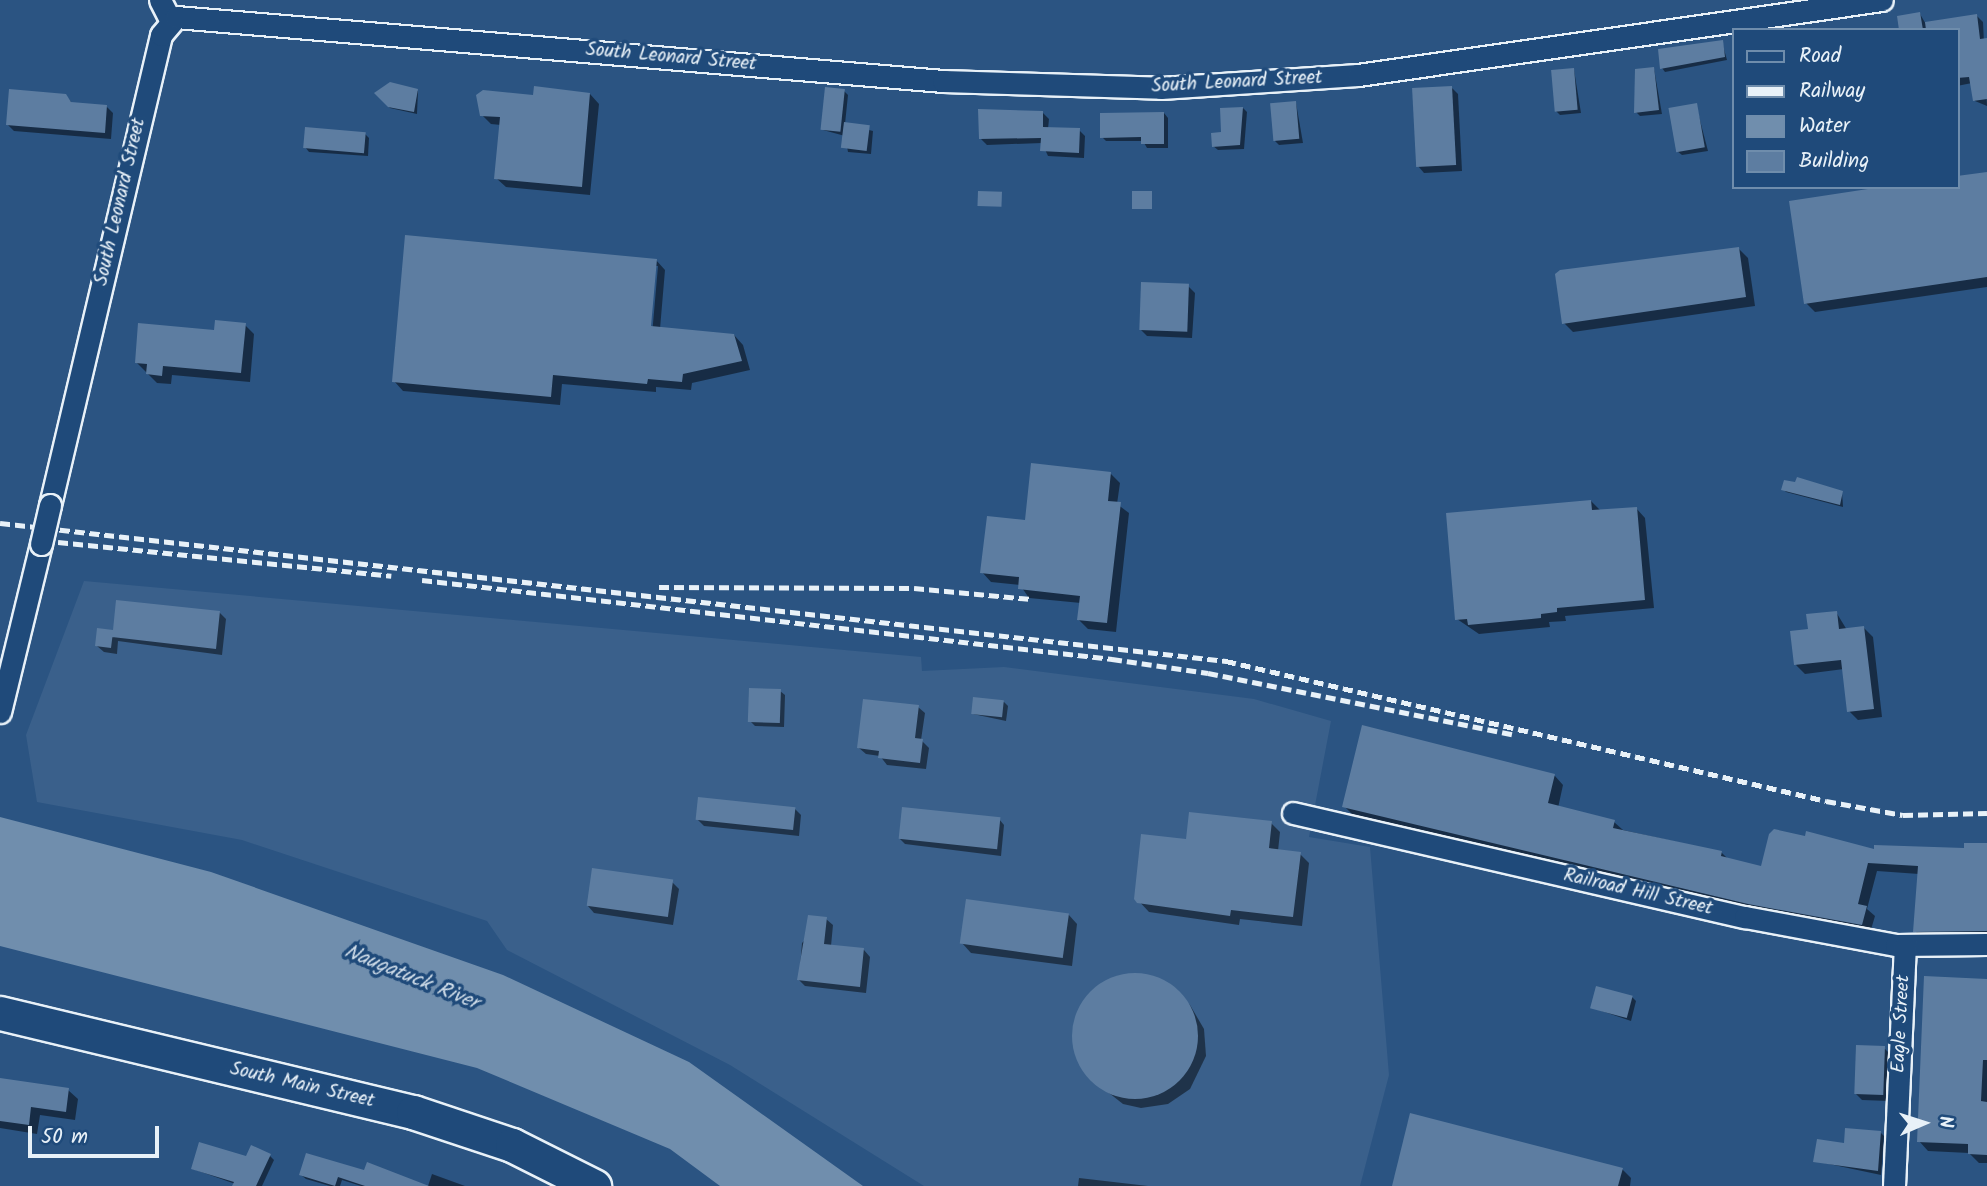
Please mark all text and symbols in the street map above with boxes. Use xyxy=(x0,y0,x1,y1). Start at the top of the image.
legend xyxy=(1731,28,1959,189)
street label: South Leonard Street xyxy=(585,39,757,77)
text: Road xyxy=(1799,40,1841,73)
street label: South Leonard Street xyxy=(1151,67,1323,99)
text: Railway xyxy=(1799,75,1865,108)
text: Water xyxy=(1799,110,1850,143)
street label: South Leonard Street xyxy=(91,116,151,288)
text: Building xyxy=(1799,145,1869,178)
street label: Railroad Hill Street xyxy=(1561,865,1715,921)
water label: Naugatuck River xyxy=(340,940,482,1016)
street label: Eagle Street xyxy=(1888,974,1916,1074)
street label: South Main Street xyxy=(228,1058,376,1114)
north arrow xyxy=(1889,1088,1959,1158)
scale bar xyxy=(32,1112,163,1156)
text: N xyxy=(1930,1115,1960,1129)
text: 50 m xyxy=(41,1121,88,1154)

